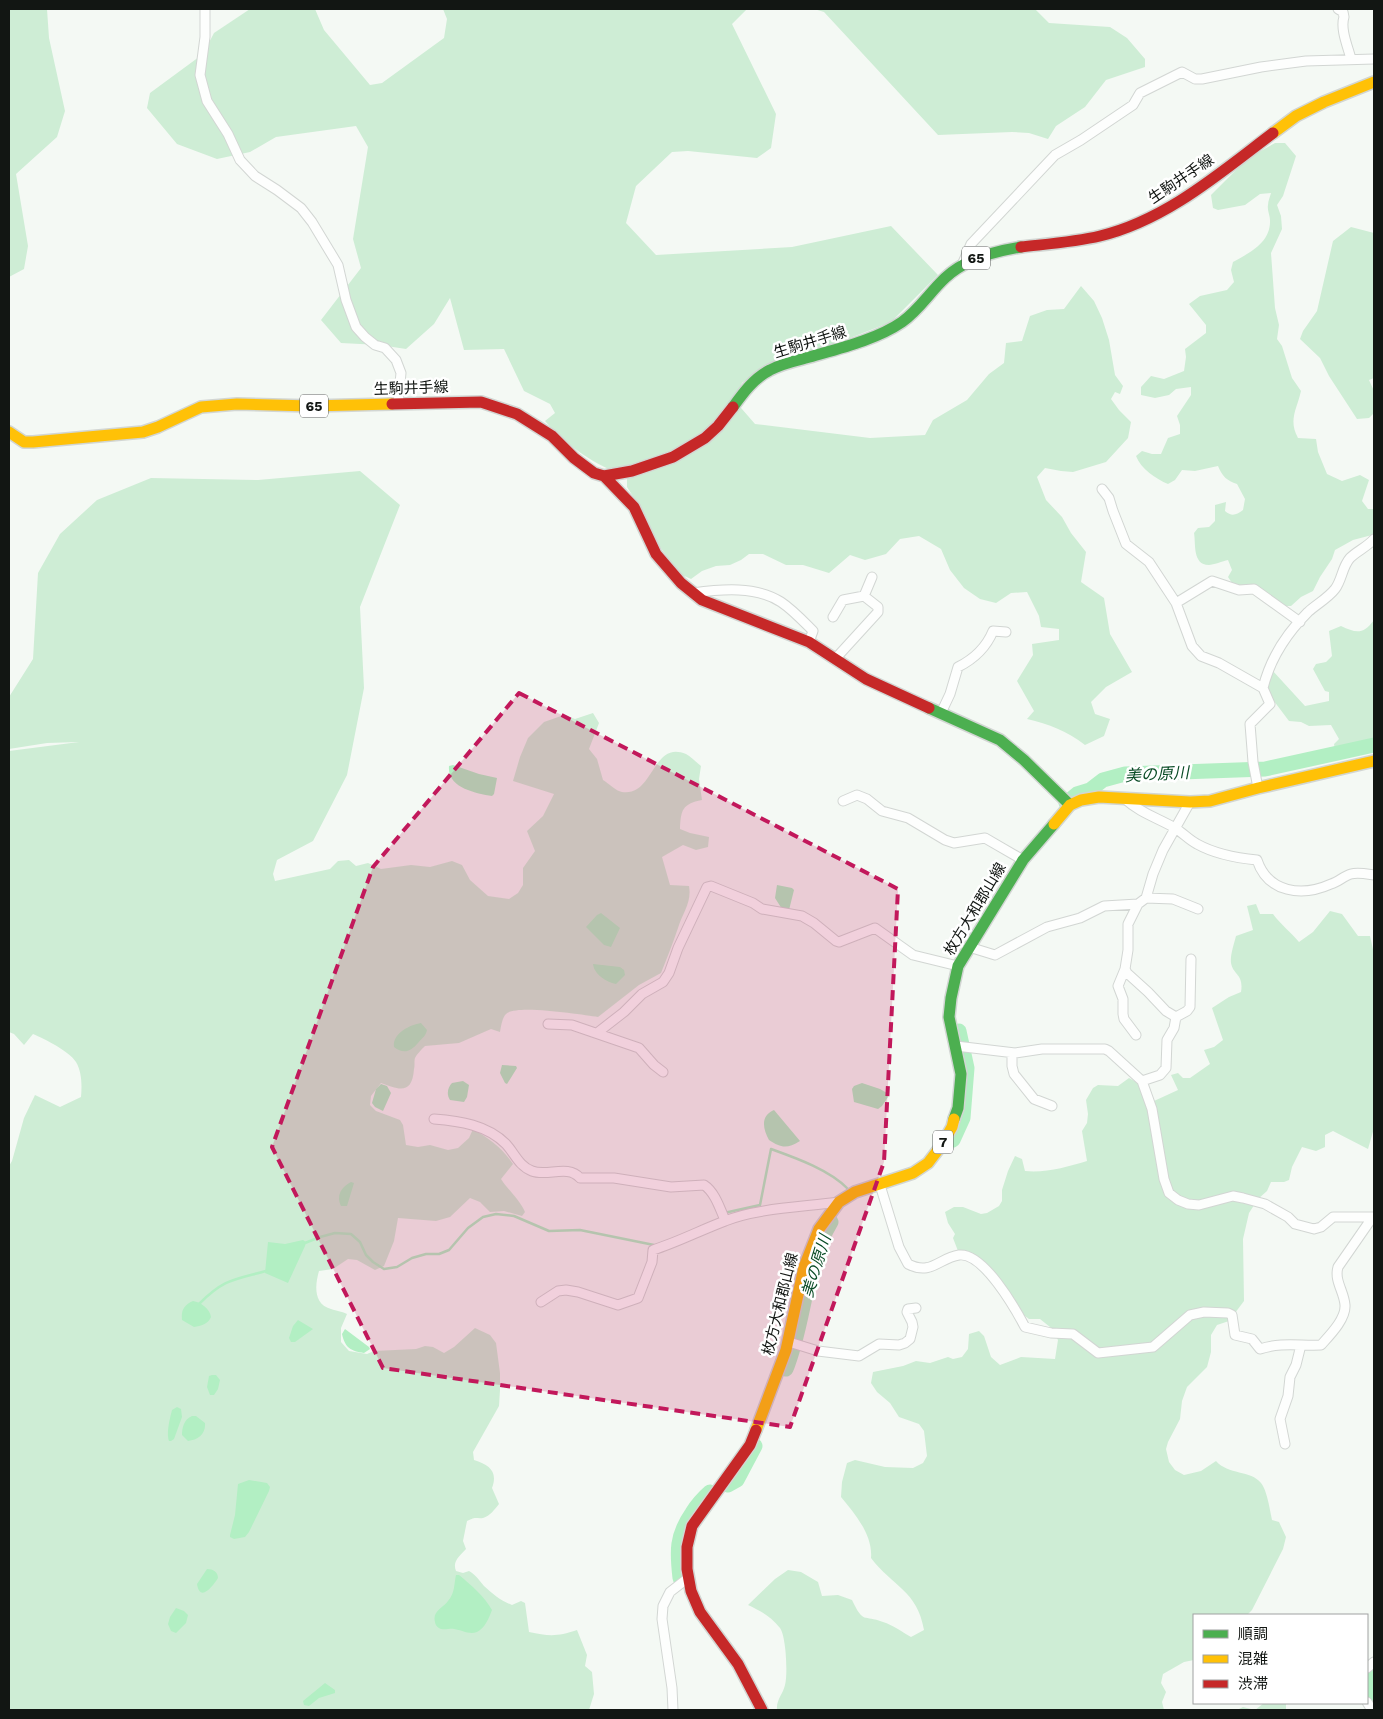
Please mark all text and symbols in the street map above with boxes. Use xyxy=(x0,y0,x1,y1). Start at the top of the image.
street label: 生駒井手線 xyxy=(1145,151,1217,207)
road number: 65 xyxy=(962,247,990,270)
street label: 生駒井手線 xyxy=(771,322,849,362)
street label: 生駒井手線 xyxy=(373,378,449,398)
road number: 65 xyxy=(300,394,328,418)
water label: 美の原川 xyxy=(1125,763,1191,785)
street label: 枚方大和郡山線 xyxy=(940,859,1010,959)
road number: 7 xyxy=(933,1130,953,1154)
water label: 美の原川 xyxy=(798,1231,835,1299)
street label: 枚方大和郡山線 xyxy=(759,1251,801,1357)
legend xyxy=(1193,1614,1368,1704)
text: 順調 xyxy=(1238,1625,1268,1643)
text: 混雑 xyxy=(1238,1650,1268,1668)
text: 渋滞 xyxy=(1238,1675,1268,1693)

